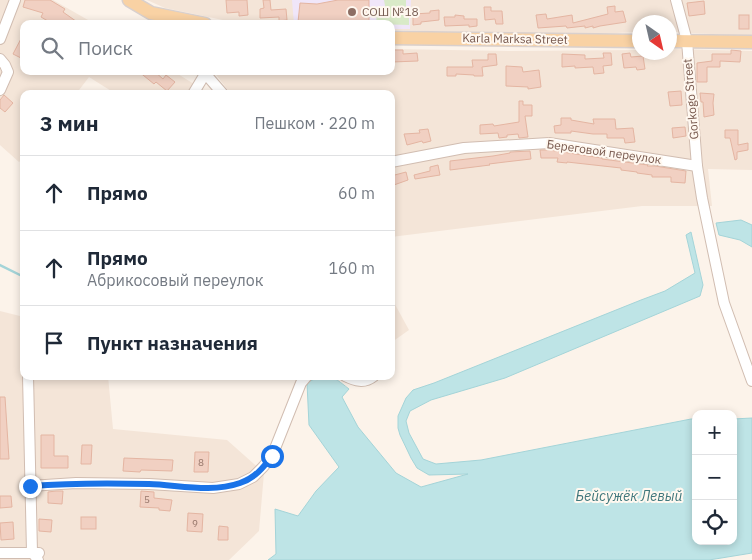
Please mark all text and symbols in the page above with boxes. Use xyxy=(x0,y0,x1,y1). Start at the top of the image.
place label: СОШ №18 xyxy=(362,4,419,19)
marker: СОШ №18 xyxy=(346,6,358,18)
north arrow xyxy=(632,15,677,60)
search box xyxy=(20,20,395,75)
street label: Karla Marksa Street xyxy=(462,30,568,47)
icon: search xyxy=(38,34,66,62)
text: Поиск xyxy=(78,36,133,60)
street label: Gorkogo Street xyxy=(679,58,702,140)
text: 3 мин xyxy=(40,109,99,137)
text: Пешком · 220 m xyxy=(254,113,375,133)
street label: Береговой переулок xyxy=(546,136,663,167)
icon: ahead xyxy=(40,179,68,207)
text: Прямо xyxy=(87,181,148,205)
text: 60 m xyxy=(338,183,375,203)
text: Прямо xyxy=(87,246,148,270)
icon: ahead xyxy=(40,254,68,282)
text: 160 m xyxy=(328,258,375,278)
text: Абрикосовый переулок xyxy=(87,270,264,290)
icon: arrive xyxy=(40,329,68,357)
text: Пункт назначения xyxy=(87,331,258,355)
map controls xyxy=(692,410,737,545)
button: + xyxy=(692,410,737,455)
route start xyxy=(261,445,284,468)
button: − xyxy=(692,455,737,500)
house number: 8 xyxy=(198,456,204,469)
route end xyxy=(19,475,42,498)
water label: Бейсужёк Левый xyxy=(576,487,683,505)
house number: 5 xyxy=(144,493,150,506)
button: locate xyxy=(692,500,737,545)
house number: 9 xyxy=(192,517,198,530)

